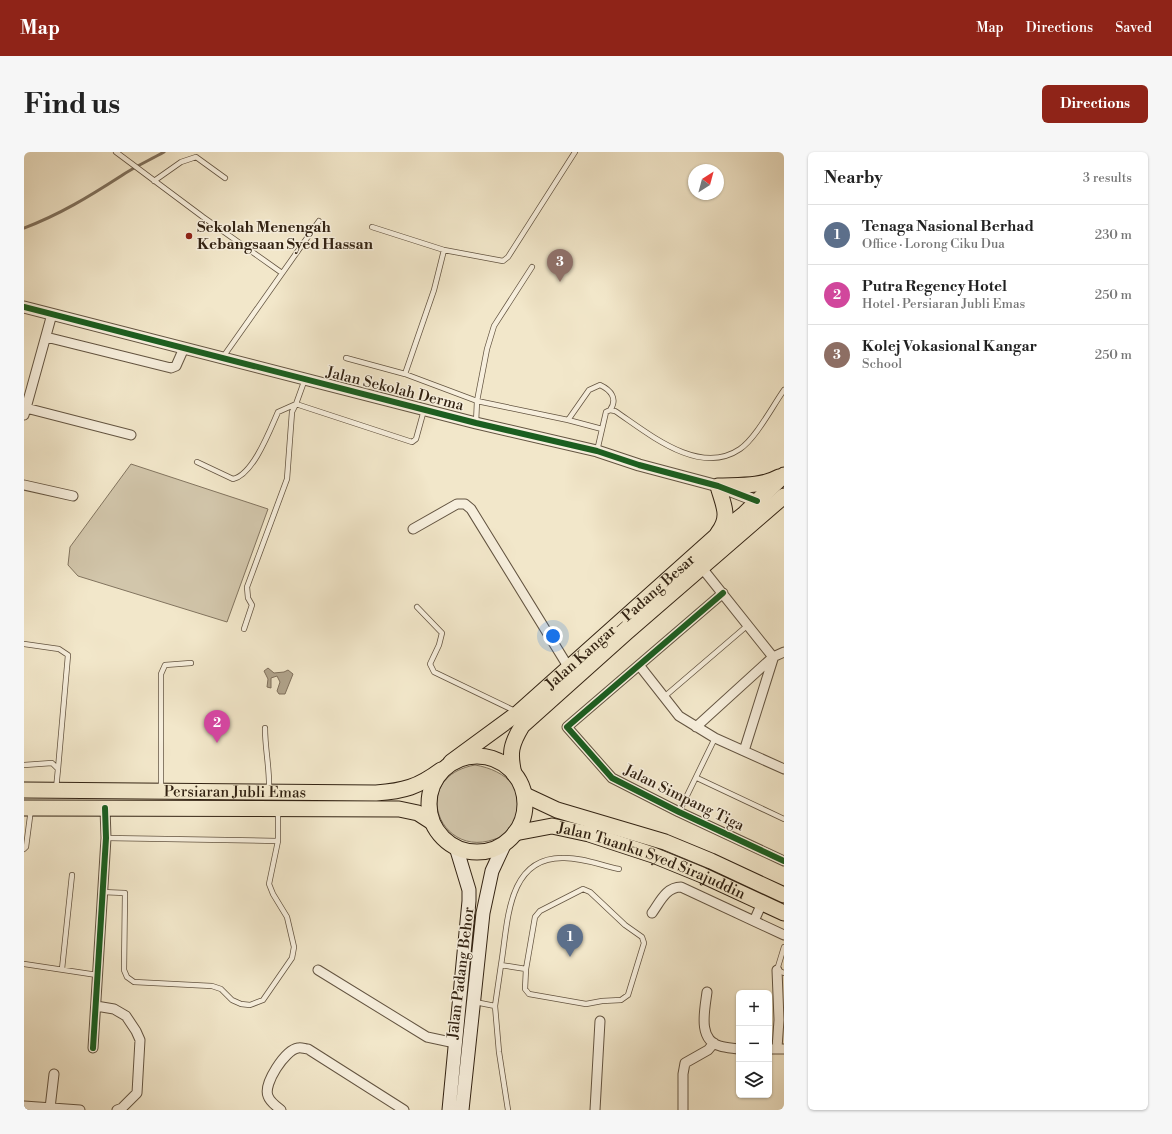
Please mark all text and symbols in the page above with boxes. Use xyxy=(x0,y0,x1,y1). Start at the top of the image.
text: Map xyxy=(20,16,60,40)
text: Map xyxy=(976,19,1004,37)
text: Directions xyxy=(1026,19,1093,37)
text: Saved xyxy=(1115,19,1152,37)
button: Directions xyxy=(1042,85,1148,123)
text: Find us xyxy=(24,87,120,122)
north arrow xyxy=(688,164,724,200)
text: Nearby xyxy=(824,167,883,189)
text: 3 results xyxy=(1083,170,1132,186)
text: Tenaga Nasional Berhad xyxy=(862,217,1034,236)
place label: Sekolah Menengah Kebangsaan Syed Hassan xyxy=(197,218,374,254)
text: 1 xyxy=(834,227,840,243)
text: 230 m xyxy=(1095,227,1132,243)
marker: Sekolah Menengah Kebangsaan Syed Hassan xyxy=(184,231,194,241)
text: Office · Lorong Ciku Dua xyxy=(862,236,1005,252)
pin: 3 xyxy=(547,249,573,282)
text: Putra Regency Hotel xyxy=(862,277,1007,296)
text: 2 xyxy=(833,287,841,303)
text: 250 m xyxy=(1095,287,1132,303)
text: Hotel · Persiaran Jubli Emas xyxy=(862,296,1025,312)
text: Kolej Vokasional Kangar xyxy=(862,337,1037,356)
text: 3 xyxy=(833,347,841,363)
text: 250 m xyxy=(1095,347,1132,363)
text: School xyxy=(862,356,902,372)
street label: Jalan Sekolah Derma xyxy=(323,362,466,415)
street label: Jalan Kangar – Padang Besar xyxy=(541,550,699,694)
your location xyxy=(543,626,563,646)
pin: 2 xyxy=(204,710,230,743)
street label: Jalan Simpang Tiga xyxy=(620,760,748,836)
street label: Persiaran Jubli Emas xyxy=(164,782,306,802)
street label: Jalan Tuanku Syed Sirajuddin xyxy=(555,818,748,903)
street label: Jalan Padang Behor xyxy=(443,905,479,1041)
pin: 1 xyxy=(557,924,583,957)
map controls xyxy=(736,990,772,1098)
button: + xyxy=(736,990,772,1026)
button: − xyxy=(736,1026,772,1062)
button: layers xyxy=(736,1062,772,1098)

